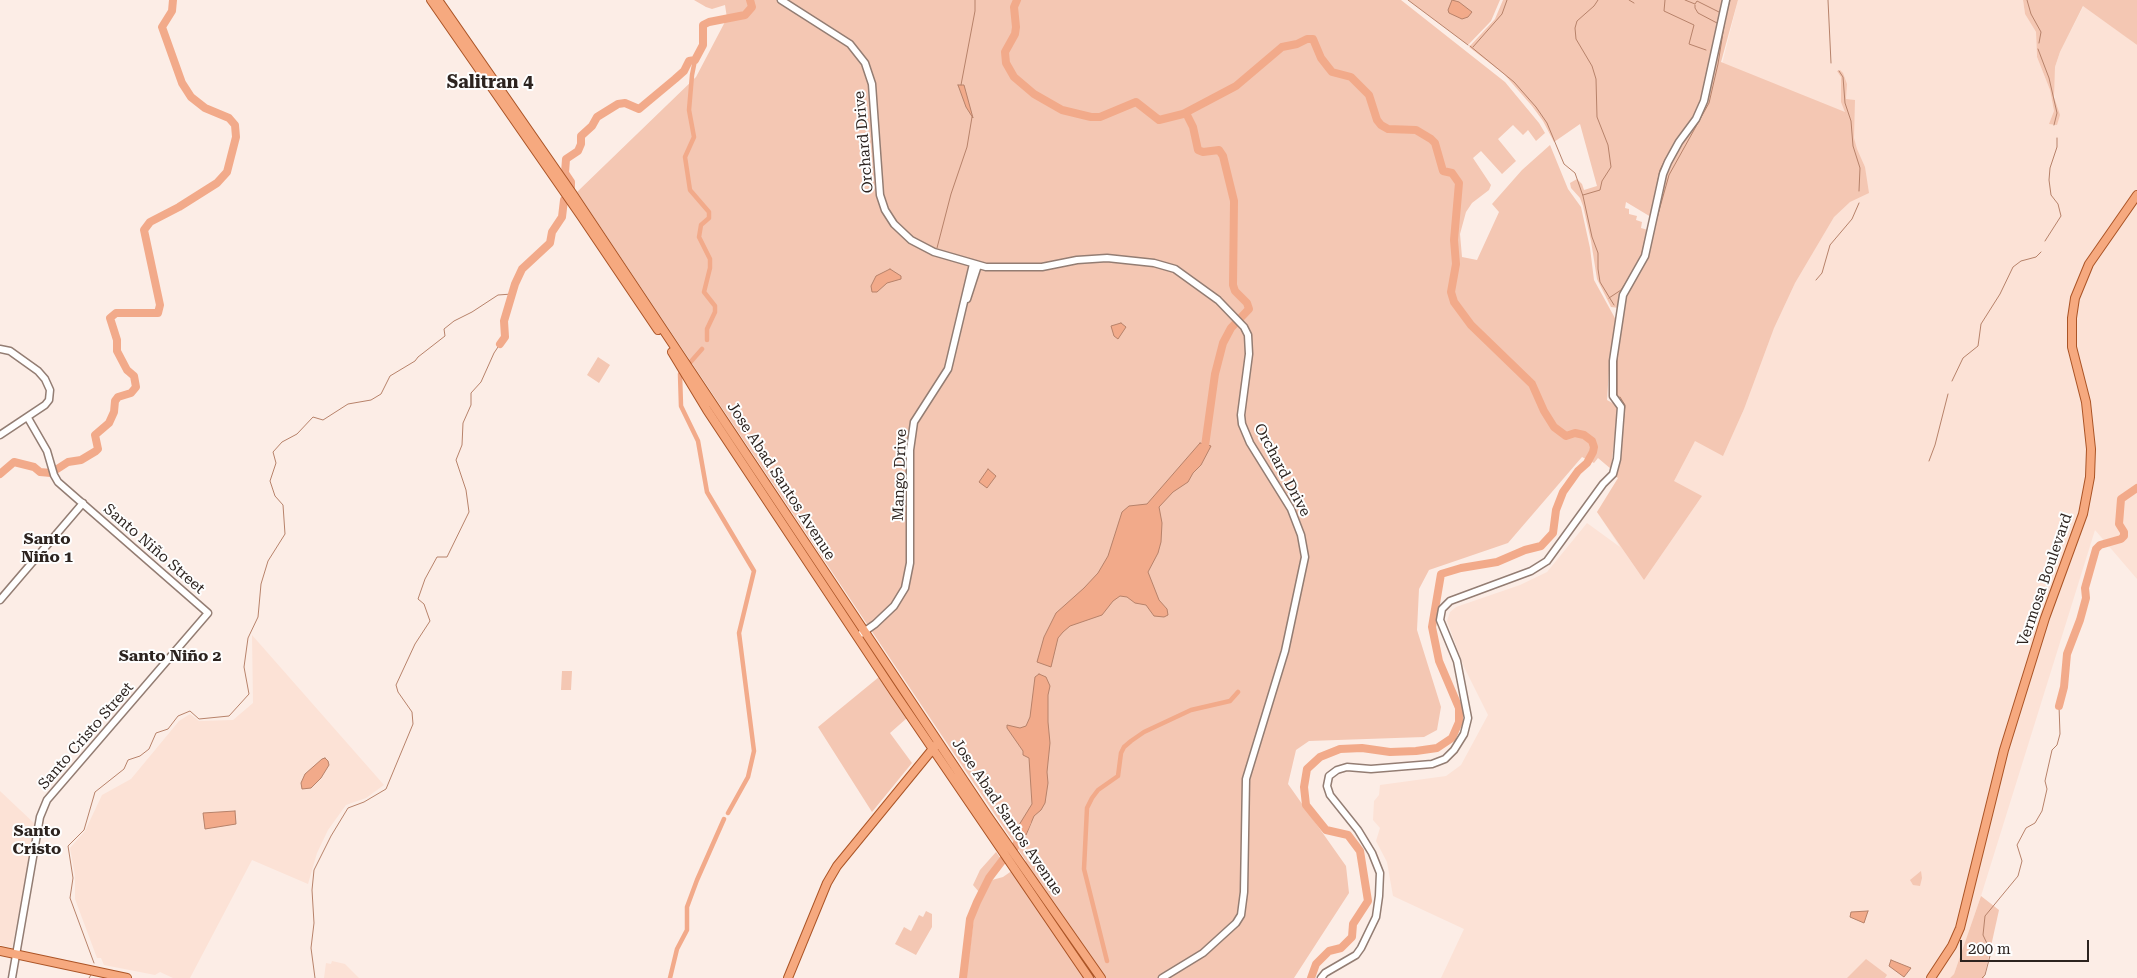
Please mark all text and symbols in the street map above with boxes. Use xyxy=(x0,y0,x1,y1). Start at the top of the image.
district label: Salitran 4 xyxy=(447,72,533,94)
street label: Orchard Drive xyxy=(851,90,877,194)
street label: Jose Abad Santos Avenue xyxy=(723,399,839,563)
street label: Orchard Drive xyxy=(1250,420,1314,520)
street label: Mango Drive xyxy=(889,429,911,521)
street label: Santo Niño Street xyxy=(100,500,208,598)
street label: Vermosa Boulevard xyxy=(2014,511,2076,649)
district label: Santo Niño 1 xyxy=(21,529,73,567)
district label: Santo Niño 2 xyxy=(119,646,221,666)
street label: Santo Cristo Street xyxy=(35,679,137,793)
street label: Jose Abad Santos Avenue xyxy=(948,735,1066,899)
district label: Santo Cristo xyxy=(13,821,61,859)
scale bar xyxy=(1962,930,2091,962)
text: 200 m xyxy=(1968,940,2011,958)

